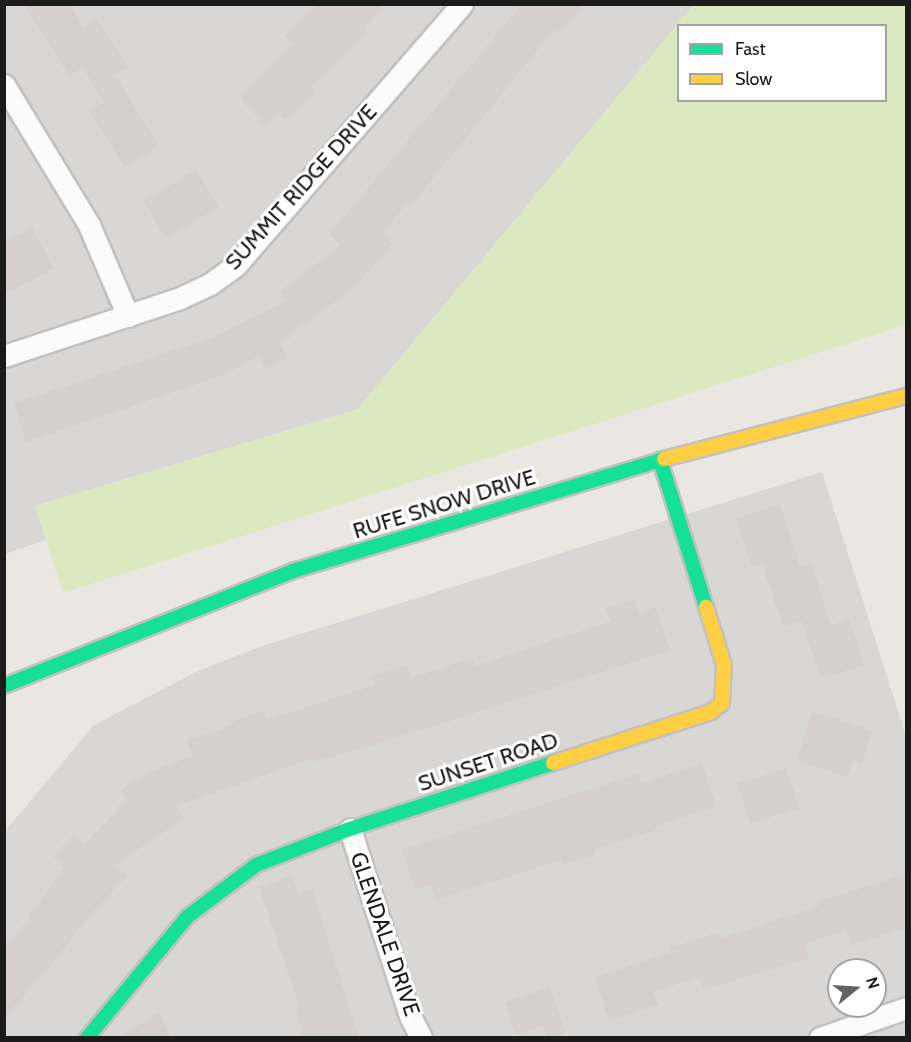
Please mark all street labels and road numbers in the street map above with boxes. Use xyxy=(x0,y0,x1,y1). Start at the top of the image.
street label: SUMMIT RIDGE DRIVE xyxy=(220,99,382,275)
street label: RUFE SNOW DRIVE xyxy=(350,464,538,544)
street label: SUNSET ROAD xyxy=(415,727,561,797)
street label: GLENDALE DRIVE xyxy=(345,849,425,1019)

